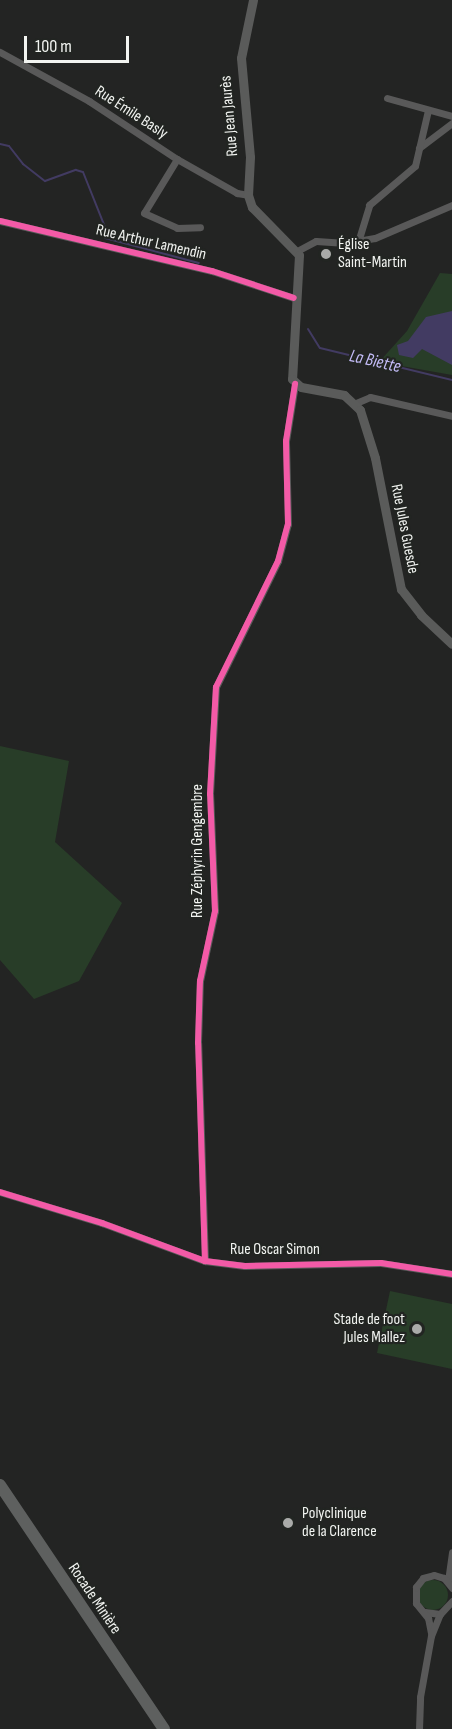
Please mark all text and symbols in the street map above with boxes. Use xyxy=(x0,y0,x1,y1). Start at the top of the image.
scale bar xyxy=(27,24,132,62)
text: 100 m xyxy=(35,36,72,57)
street label: Rue Jean Jaurès xyxy=(217,75,243,157)
street label: Rue Émile Basly xyxy=(91,82,171,144)
street label: Rue Arthur Lamendin xyxy=(94,221,208,265)
place label: Église Saint-Martin xyxy=(338,235,407,273)
marker: Église Saint-Martin xyxy=(319,247,333,261)
water label: La Biette xyxy=(347,346,403,378)
street label: Rue Jules Guesde xyxy=(386,483,422,575)
street label: Rue Zéphyrin Gengembre xyxy=(188,784,208,918)
street label: Rue Oscar Simon xyxy=(230,1240,320,1260)
place label: Stade de foot Jules Mallez xyxy=(333,1310,405,1348)
marker: Stade de foot Jules Mallez xyxy=(410,1322,424,1336)
place label: Polyclinique de la Clarence xyxy=(302,1504,377,1542)
marker: Polyclinique de la Clarence xyxy=(279,1514,297,1532)
street label: Rocade Minière xyxy=(63,1560,125,1638)

